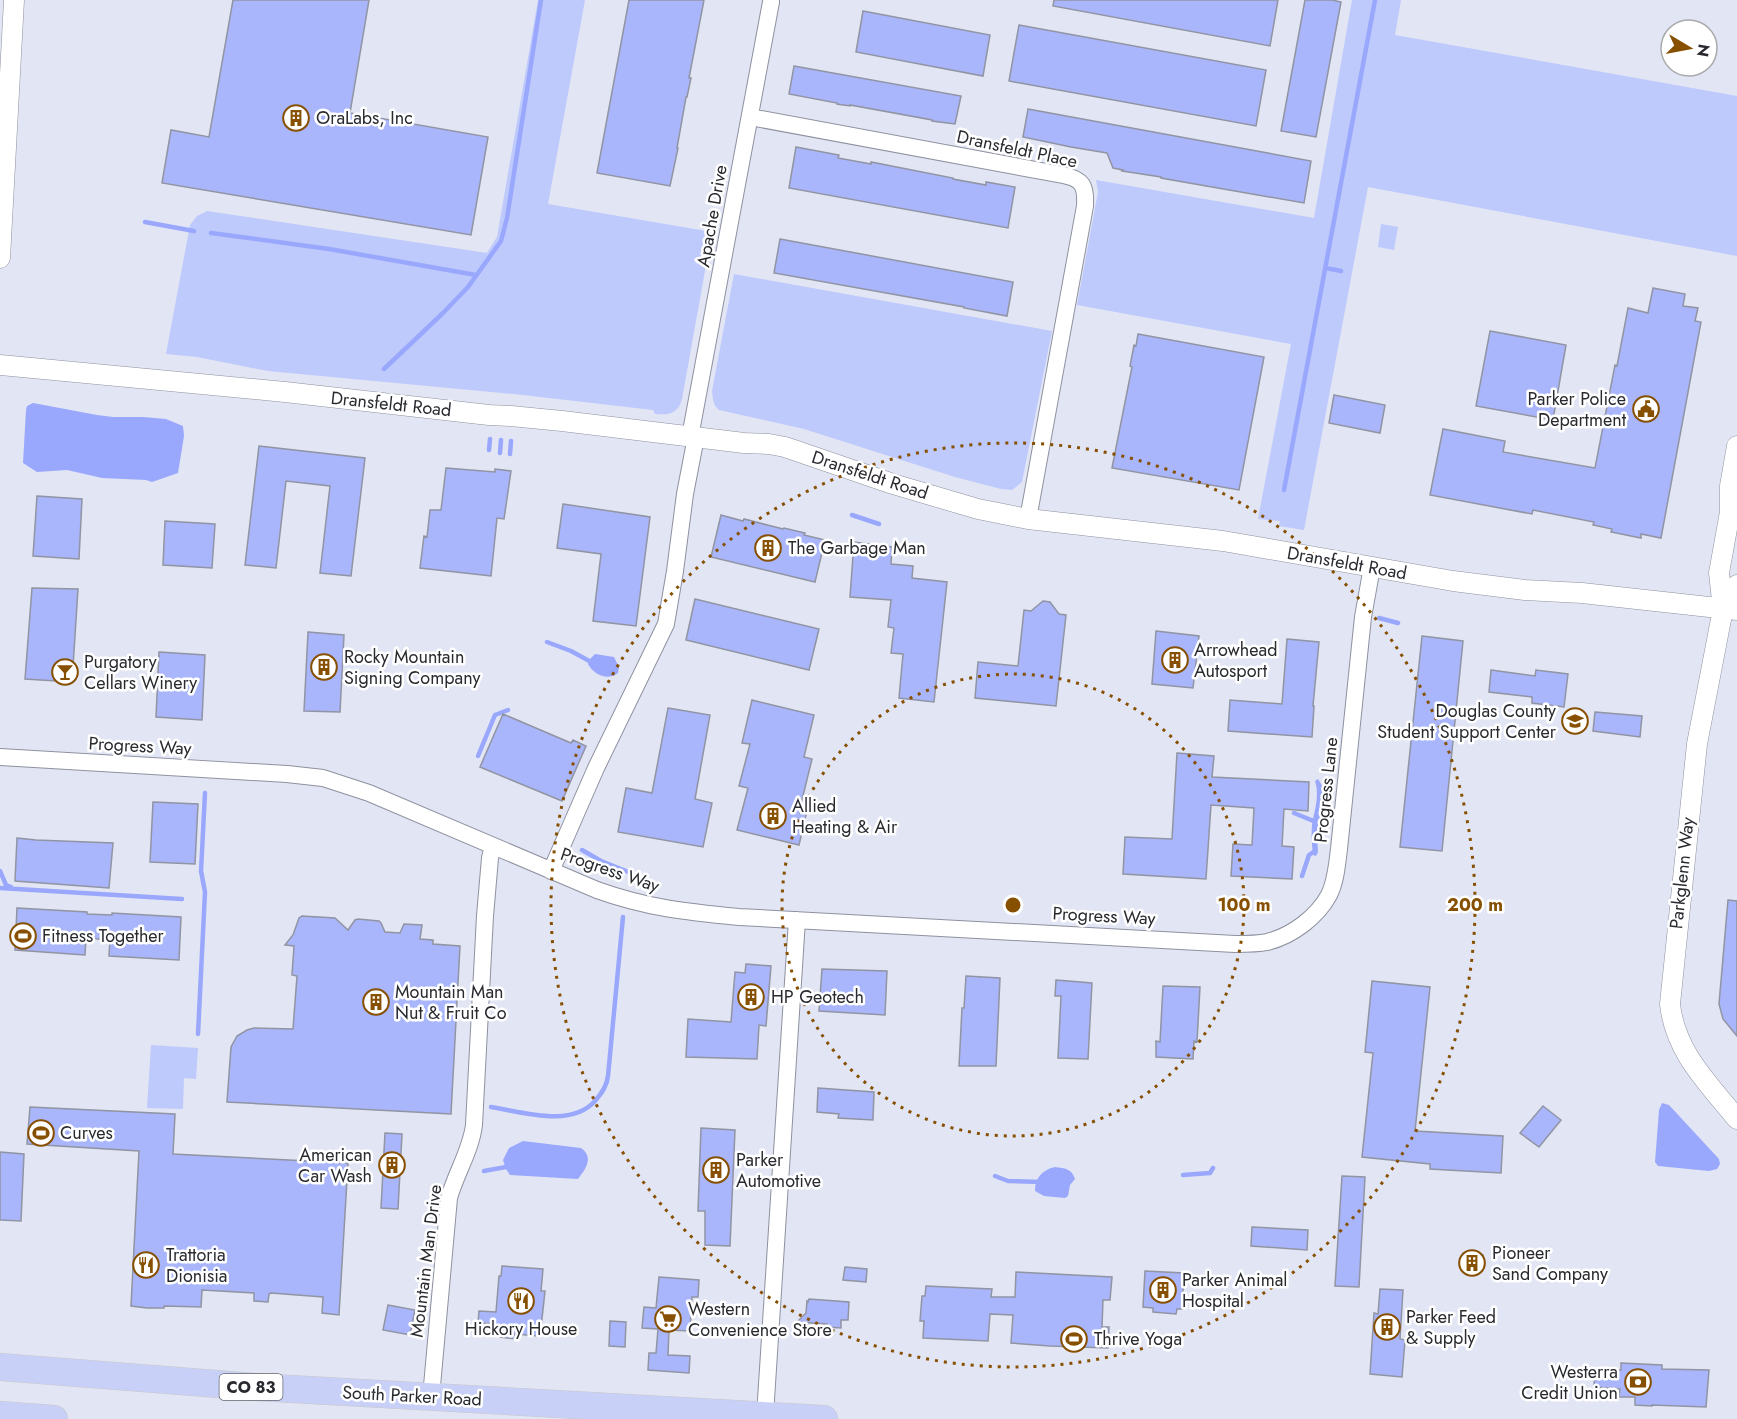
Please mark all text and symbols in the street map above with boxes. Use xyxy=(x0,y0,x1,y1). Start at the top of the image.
north arrow xyxy=(1659,18,1719,78)
text: N xyxy=(1691,42,1716,59)
building icon: OraLabs, Inc xyxy=(281,103,311,133)
place label: OraLabs, Inc xyxy=(316,105,413,131)
street label: Dransfeldt Place xyxy=(954,124,1080,174)
street label: Apache Drive xyxy=(690,163,734,269)
street label: Dransfeldt Road xyxy=(329,385,453,423)
place label: Parker Police Department xyxy=(1528,386,1627,433)
public building icon: Parker Police Department xyxy=(1631,394,1661,424)
street label: Dransfeldt Road xyxy=(808,444,932,506)
building icon: The Garbage Man xyxy=(753,533,783,563)
place label: The Garbage Man xyxy=(788,535,926,561)
street label: Dransfeldt Road xyxy=(1285,540,1409,586)
place label: Arrowhead Autosport xyxy=(1194,637,1277,684)
place label: Rocky Mountain Signing Company xyxy=(344,644,481,691)
building icon: Arrowhead Autosport xyxy=(1160,645,1190,675)
place label: Purgatory Cellars Winery xyxy=(84,649,197,696)
building icon: Rocky Mountain Signing Company xyxy=(309,652,339,682)
bar icon: Purgatory Cellars Winery xyxy=(50,657,80,687)
place label: Douglas County Student Support Center xyxy=(1377,698,1557,745)
school or university icon: Douglas County Student Support Center xyxy=(1560,706,1590,736)
street label: Progress Way xyxy=(88,730,192,762)
street label: Progress Lane xyxy=(1308,736,1344,844)
place label: Allied Heating & Air xyxy=(792,793,898,840)
building icon: Allied Heating & Air xyxy=(758,801,788,831)
street label: Parkglenn Way xyxy=(1663,816,1701,930)
street label: Progress Way xyxy=(557,841,663,899)
text: 100 m xyxy=(1217,892,1271,918)
text: 200 m xyxy=(1447,892,1503,918)
centre of rings xyxy=(1003,895,1023,915)
street label: Progress Way xyxy=(1052,900,1156,932)
sports icon: Fitness Together xyxy=(8,921,38,951)
place label: Fitness Together xyxy=(42,923,165,949)
place label: Mountain Man Nut & Fruit Co xyxy=(395,979,507,1026)
building icon: HP Geotech xyxy=(736,982,766,1012)
place label: HP Geotech xyxy=(771,984,864,1010)
building icon: Mountain Man Nut & Fruit Co xyxy=(361,987,391,1017)
sports icon: Curves xyxy=(26,1118,56,1148)
place label: Curves xyxy=(60,1120,113,1146)
place label: American Car Wash xyxy=(298,1142,372,1189)
place label: Parker Automotive xyxy=(736,1147,821,1194)
building icon: American Car Wash xyxy=(377,1150,407,1180)
building icon: Parker Automotive xyxy=(701,1155,731,1185)
street label: Mountain Man Drive xyxy=(404,1183,448,1339)
place label: Pioneer Sand Company xyxy=(1492,1240,1608,1287)
place label: Trattoria Dionisia xyxy=(166,1242,227,1289)
building icon: Pioneer Sand Company xyxy=(1457,1248,1487,1278)
restaurant icon: Trattoria Dionisia xyxy=(131,1250,161,1280)
place label: Parker Animal Hospital xyxy=(1182,1267,1288,1314)
building icon: Parker Animal Hospital xyxy=(1148,1275,1178,1305)
restaurant icon: Hickory House xyxy=(506,1286,536,1316)
place label: Western Convenience Store xyxy=(688,1296,832,1343)
supermarket icon: Western Convenience Store xyxy=(653,1304,683,1334)
place label: Parker Feed & Supply xyxy=(1406,1304,1496,1351)
building icon: Parker Feed & Supply xyxy=(1372,1312,1402,1342)
place label: Hickory House xyxy=(465,1316,577,1342)
sports icon: Thrive Yoga xyxy=(1059,1324,1089,1354)
place label: Thrive Yoga xyxy=(1094,1326,1182,1352)
place label: Westerra Credit Union xyxy=(1521,1359,1618,1406)
bank icon: Westerra Credit Union xyxy=(1623,1367,1653,1397)
road number: CO 83 xyxy=(220,1374,282,1400)
street label: South Parker Road xyxy=(342,1379,482,1413)

